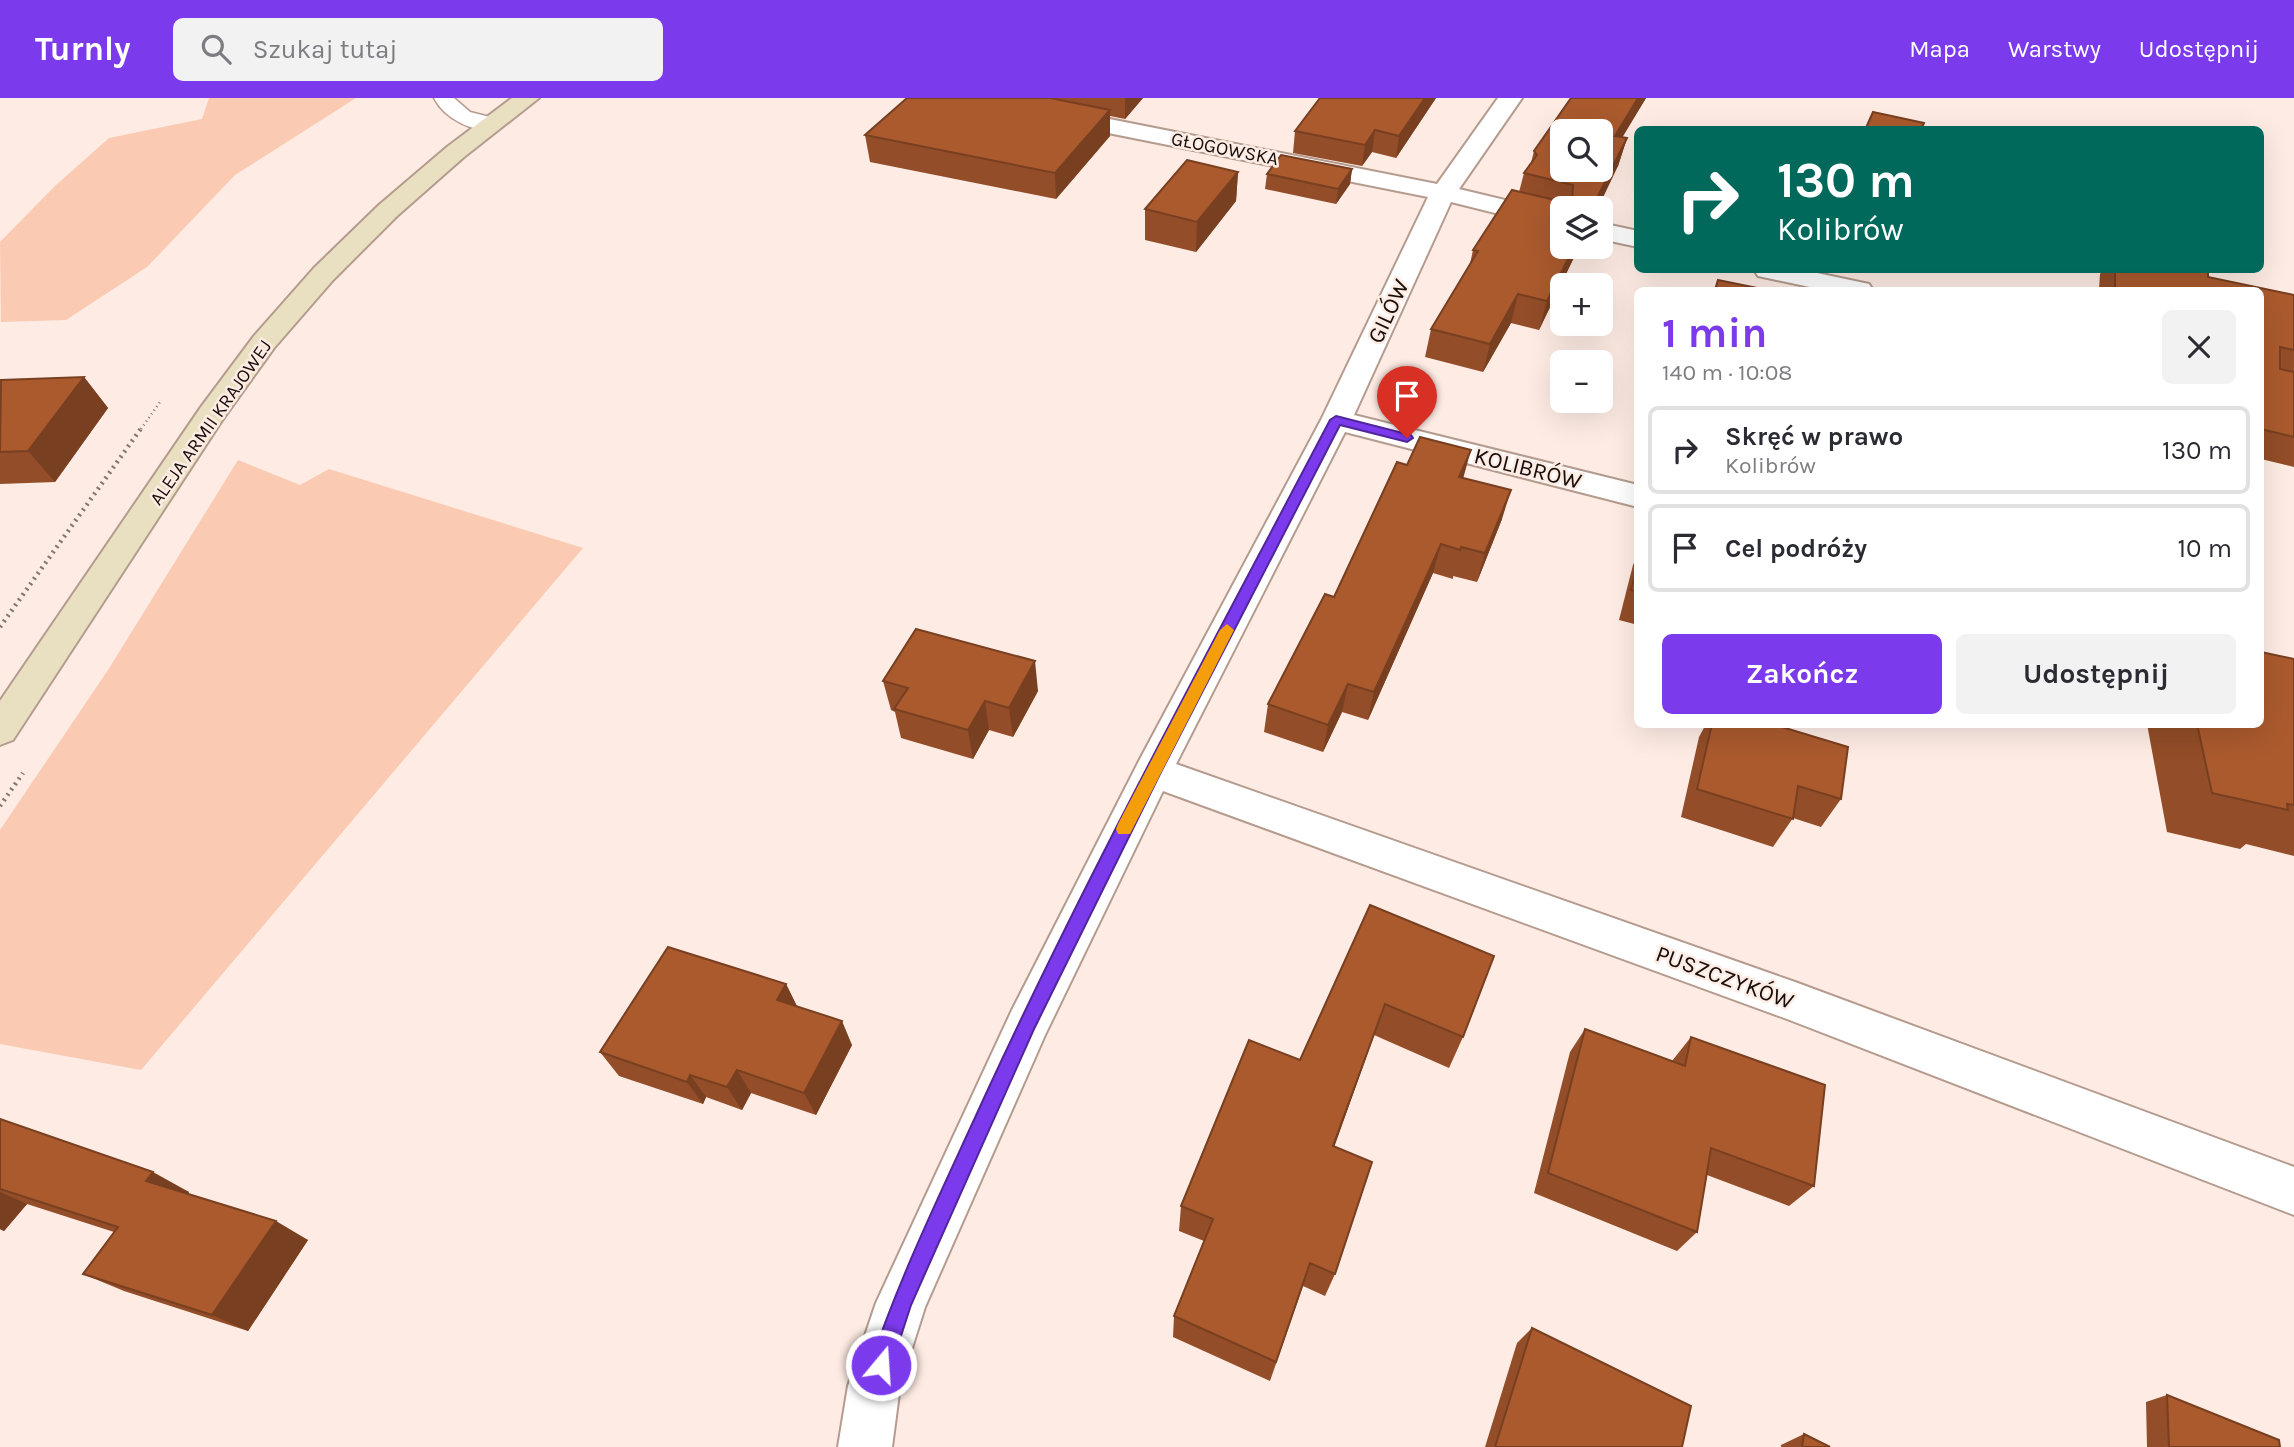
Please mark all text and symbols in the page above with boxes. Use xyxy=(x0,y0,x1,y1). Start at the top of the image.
search box xyxy=(173,18,663,81)
text: Turnly xyxy=(35,30,131,68)
icon: search xyxy=(197,30,235,68)
text: Szukaj tutaj xyxy=(253,34,398,65)
text: Mapa xyxy=(1909,35,1970,63)
text: Warstwy xyxy=(2008,35,2101,63)
text: Udostępnij xyxy=(2139,35,2259,63)
map controls xyxy=(1550,119,1613,413)
button: search xyxy=(1550,119,1613,182)
street label: GŁOGOWSKA xyxy=(1169,128,1280,170)
text: 130 m xyxy=(1777,152,1915,209)
icon: right xyxy=(1662,154,1753,245)
button: layers xyxy=(1550,196,1613,259)
text: Kolibrów xyxy=(1777,211,1904,248)
button: + xyxy=(1550,273,1613,336)
street label: GILÓW xyxy=(1362,275,1415,347)
text: 1 min xyxy=(1662,308,1767,358)
button: close xyxy=(2162,310,2236,384)
street label: ALEJA ARMII KRAJOWEJ xyxy=(145,336,276,509)
button: − xyxy=(1550,350,1613,413)
text: 140 m · 10:08 xyxy=(1662,359,1792,386)
pin xyxy=(1377,366,1437,438)
icon: arrive xyxy=(1388,377,1426,415)
text: Skręć w prawo xyxy=(1725,421,1903,452)
icon: right xyxy=(1666,431,1704,469)
text: 130 m xyxy=(2162,435,2232,466)
street label: KOLIBRÓW xyxy=(1471,442,1585,495)
text: Kolibrów xyxy=(1725,452,1816,479)
icon: arrive xyxy=(1666,529,1704,567)
text: Cel podróży xyxy=(1725,533,1867,564)
text: 10 m xyxy=(2177,533,2232,564)
button: Zakończ xyxy=(1662,634,1942,714)
button: Udostępnij xyxy=(1956,634,2236,714)
street label: PUSZCZYKÓW xyxy=(1652,940,1798,1015)
position arrow xyxy=(844,1328,918,1402)

